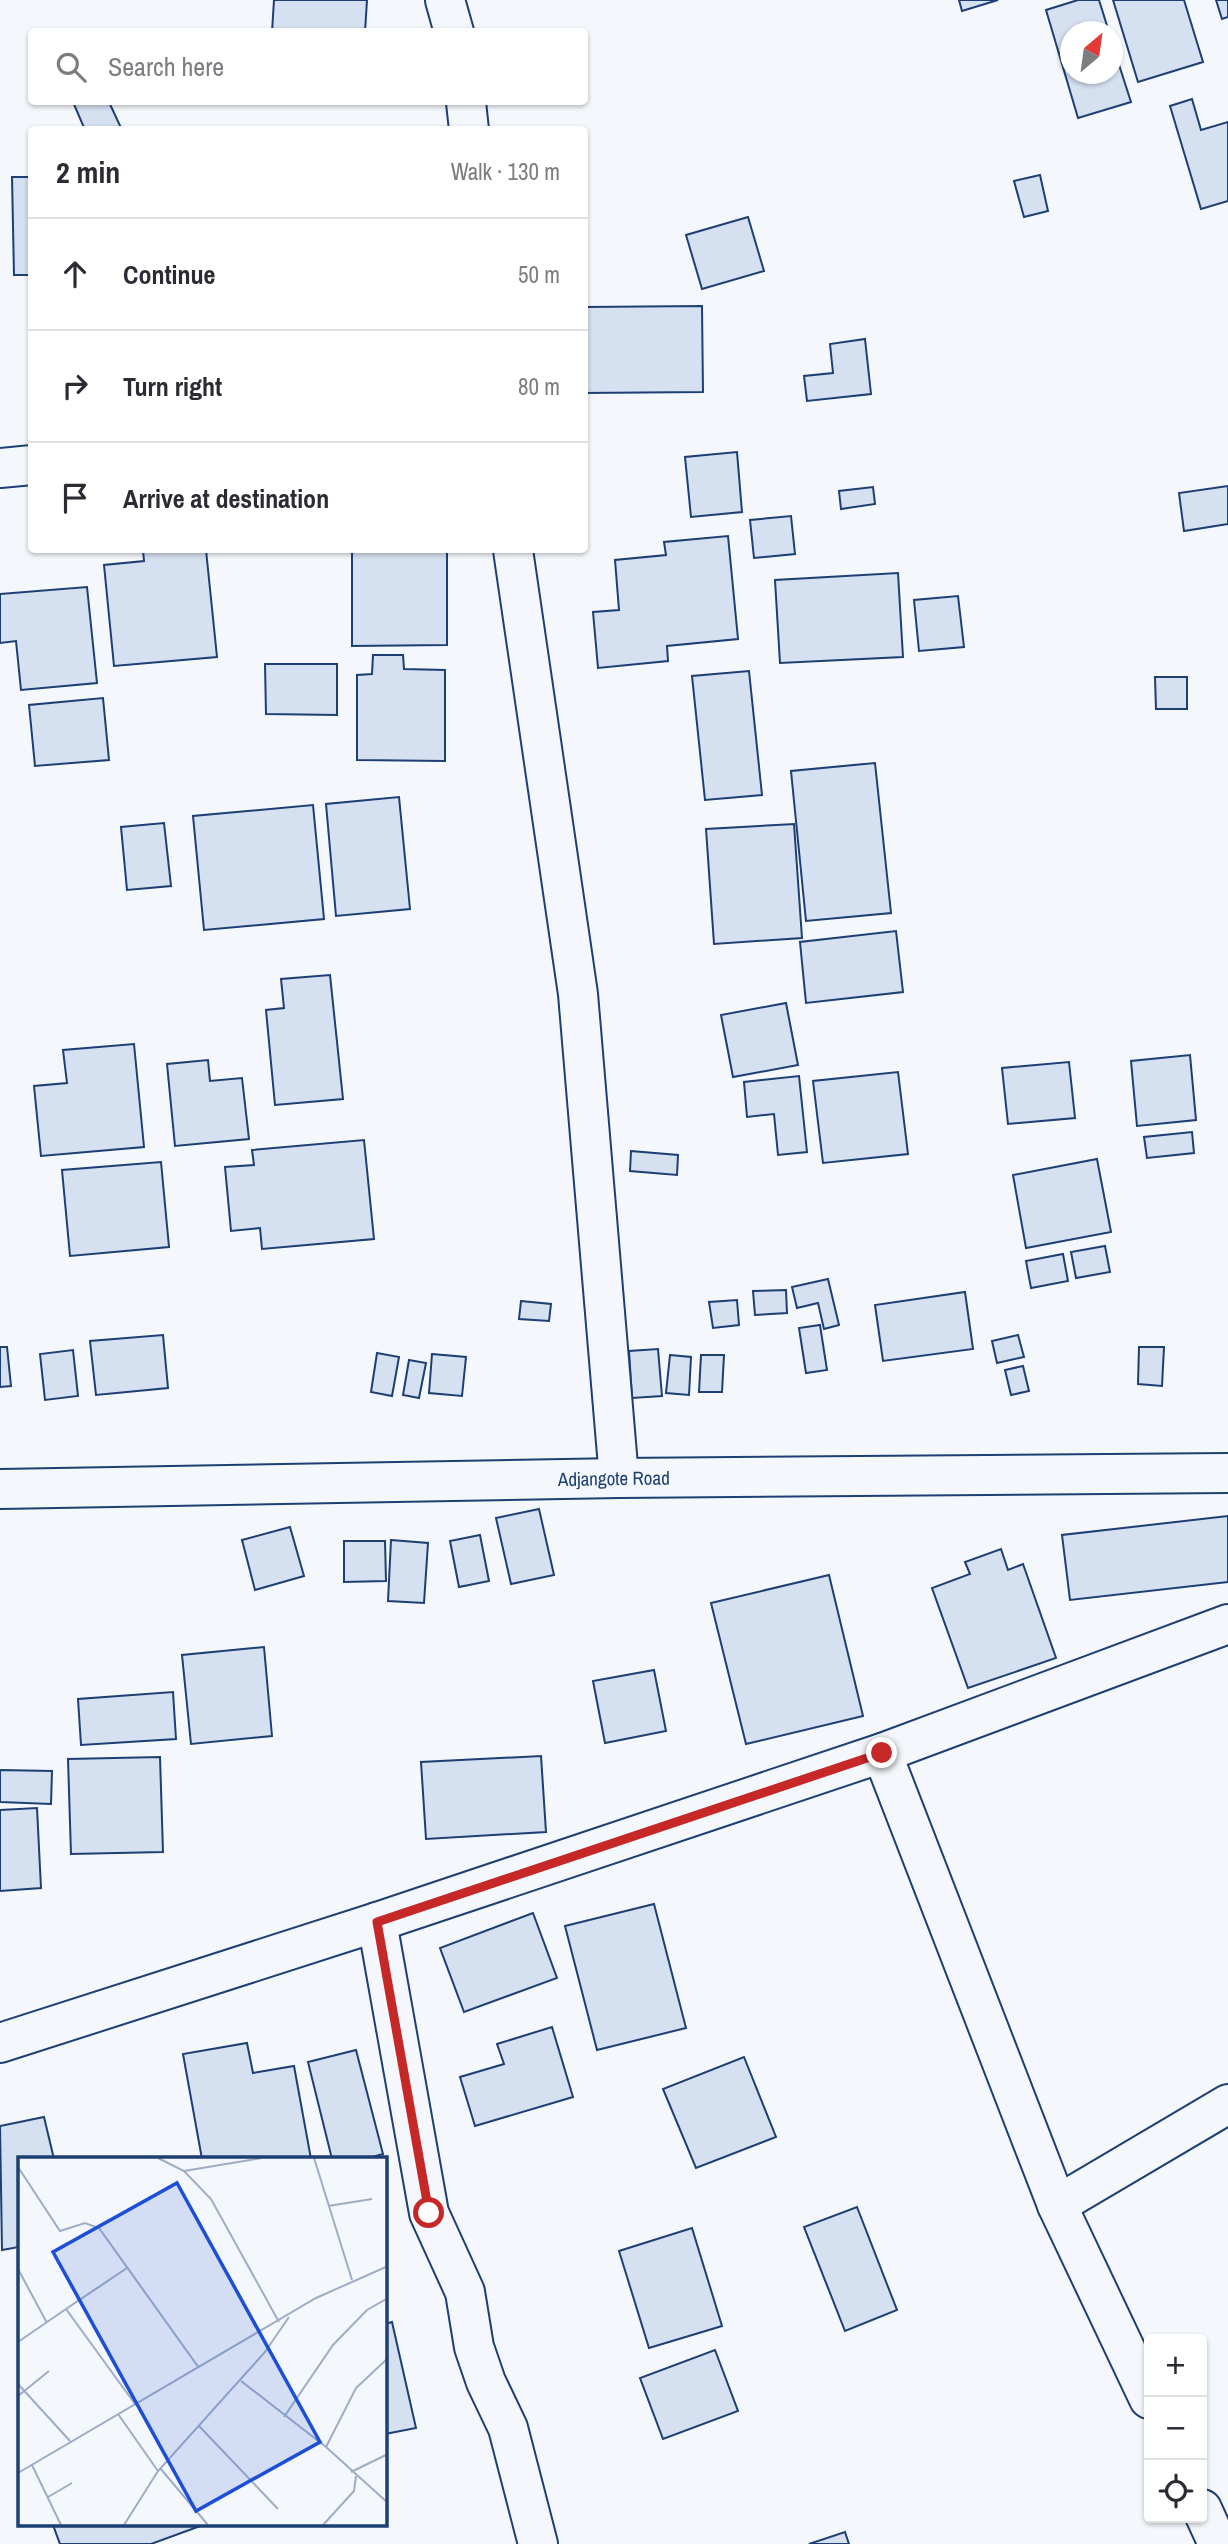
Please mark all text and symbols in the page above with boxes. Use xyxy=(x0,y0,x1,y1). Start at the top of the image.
north arrow xyxy=(1060,21,1123,84)
search box xyxy=(28,28,588,105)
icon: search xyxy=(52,48,90,86)
text: Search here xyxy=(108,49,224,84)
text: 2 min xyxy=(56,152,120,192)
text: Walk · 130 m xyxy=(451,156,560,187)
icon: ahead xyxy=(56,255,94,293)
text: Continue xyxy=(123,257,215,292)
text: 50 m xyxy=(518,259,560,290)
icon: right xyxy=(56,367,94,405)
text: Turn right xyxy=(123,369,222,404)
text: 80 m xyxy=(518,371,560,402)
icon: arrive xyxy=(56,479,94,517)
text: Arrive at destination xyxy=(123,481,329,516)
street label: Adjangote Road xyxy=(557,1465,670,1492)
route end xyxy=(866,1737,897,1768)
inset map xyxy=(18,2157,387,2526)
route start xyxy=(413,2197,444,2228)
map controls xyxy=(1144,2334,1207,2523)
button: + xyxy=(1144,2334,1207,2397)
button: − xyxy=(1144,2397,1207,2460)
button: locate xyxy=(1144,2460,1207,2523)

